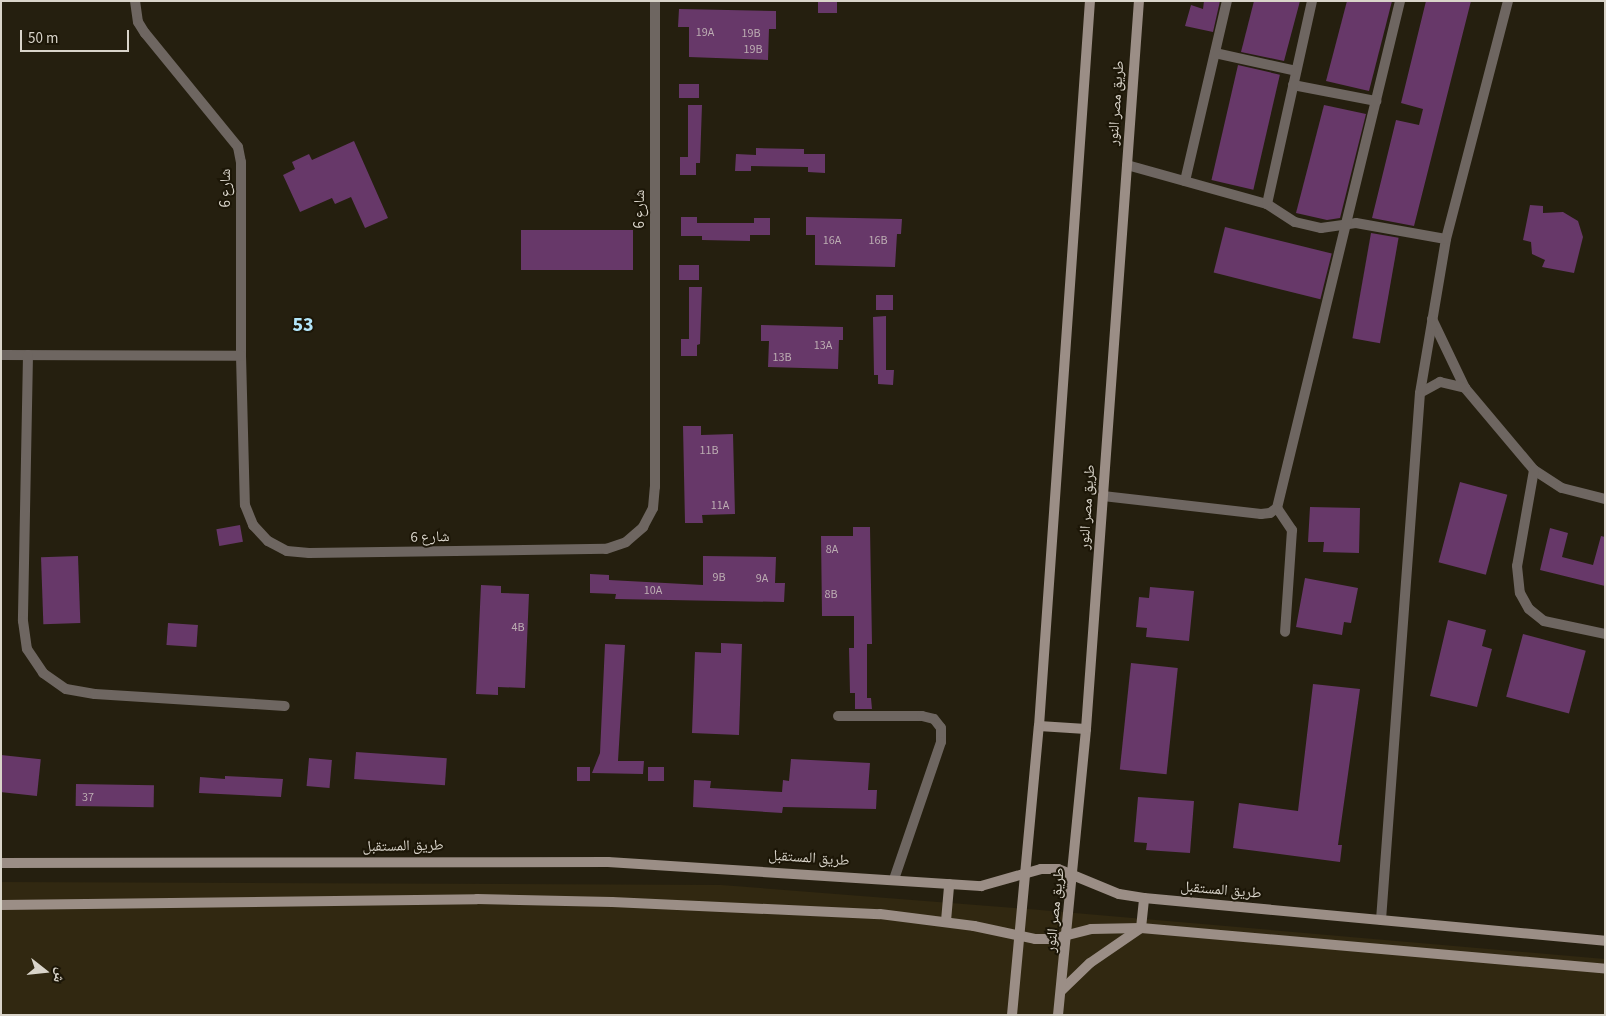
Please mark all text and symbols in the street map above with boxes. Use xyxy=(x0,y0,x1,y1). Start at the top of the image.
scale bar xyxy=(22,20,131,52)
house number: 19A xyxy=(696,26,714,40)
house number: 19B xyxy=(742,27,760,41)
text: 50 m xyxy=(28,28,58,49)
house number: 19B xyxy=(744,43,762,57)
street label: طريق مصر النور xyxy=(1104,60,1128,146)
street label: شارع 6 xyxy=(217,169,235,207)
street label: شارع 6 xyxy=(631,190,649,228)
house number: 16A xyxy=(823,234,841,248)
house number: 16B xyxy=(869,234,887,248)
district label: 53 xyxy=(292,313,314,337)
house number: 13A xyxy=(814,339,832,353)
house number: 13B xyxy=(773,351,791,365)
house number: 11B xyxy=(700,444,718,458)
street label: طريق مصر النور xyxy=(1075,464,1099,550)
house number: 11A xyxy=(711,499,729,513)
street label: شارع 6 xyxy=(410,528,450,546)
house number: 8A xyxy=(826,543,838,557)
house number: 9B xyxy=(712,571,726,585)
house number: 9A xyxy=(756,572,768,586)
house number: 10A xyxy=(644,584,662,598)
house number: 8B xyxy=(824,588,838,602)
house number: 4B xyxy=(511,621,525,635)
house number: 37 xyxy=(82,791,94,805)
street label: طريق المستقبل xyxy=(362,836,444,856)
street label: طريق المستقبل xyxy=(768,846,850,870)
street label: طريق مصر النور xyxy=(1042,867,1068,953)
street label: طريق المستقبل xyxy=(1180,878,1262,902)
north arrow xyxy=(20,946,70,996)
text: ش xyxy=(48,965,71,985)

